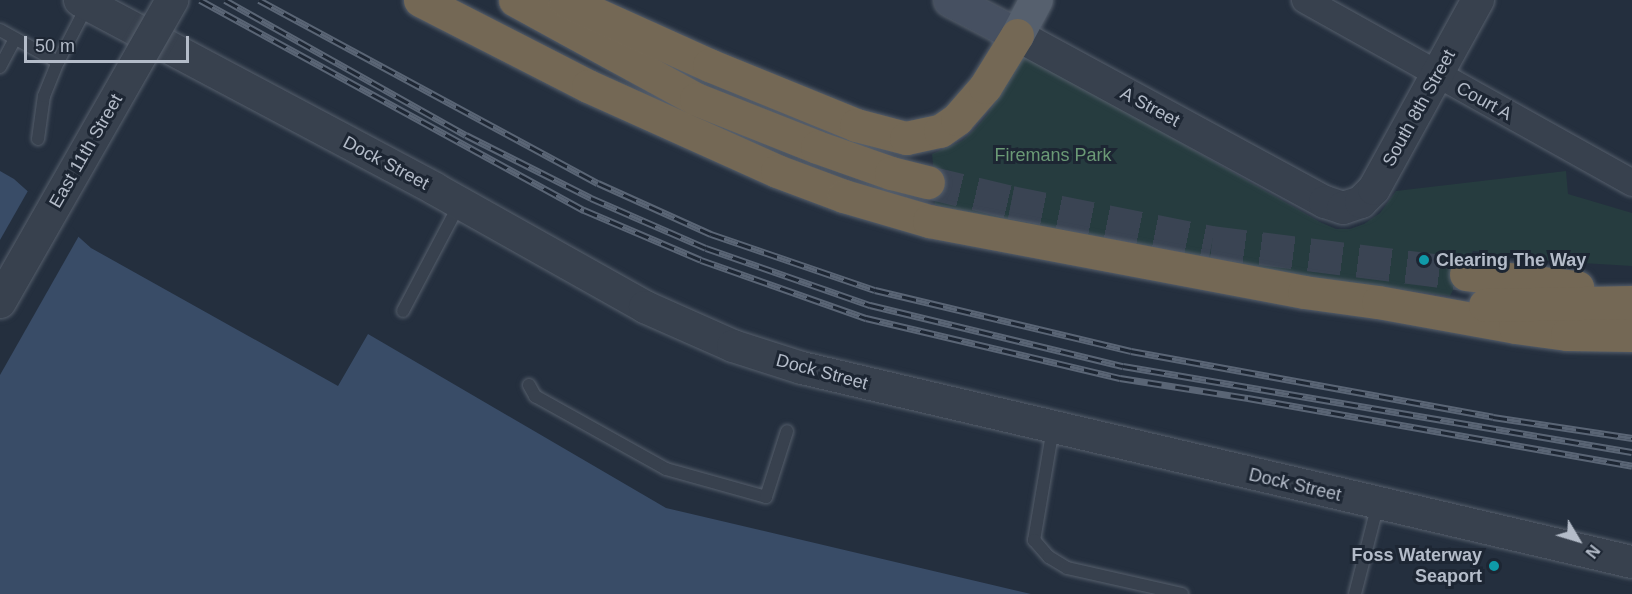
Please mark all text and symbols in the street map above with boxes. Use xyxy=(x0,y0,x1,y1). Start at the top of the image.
scale bar xyxy=(27,24,192,62)
text: 50 m xyxy=(35,36,75,56)
street label: South 8th Street xyxy=(1378,46,1460,170)
street label: Court A xyxy=(1452,77,1516,125)
street label: A Street xyxy=(1116,82,1184,132)
street label: East 11th Street xyxy=(45,90,127,212)
street label: Dock Street xyxy=(339,131,433,195)
park label: Firemans Park xyxy=(994,144,1112,166)
place label: Clearing The Way xyxy=(1436,249,1586,271)
marker: Clearing The Way xyxy=(1417,253,1431,267)
street label: Dock Street xyxy=(774,349,870,395)
street label: Dock Street xyxy=(1247,464,1343,506)
north arrow xyxy=(1548,510,1608,570)
text: N xyxy=(1582,542,1603,561)
place label: Foss Waterway Seaport xyxy=(1352,545,1482,588)
marker: Foss Waterway Seaport xyxy=(1487,559,1501,573)

